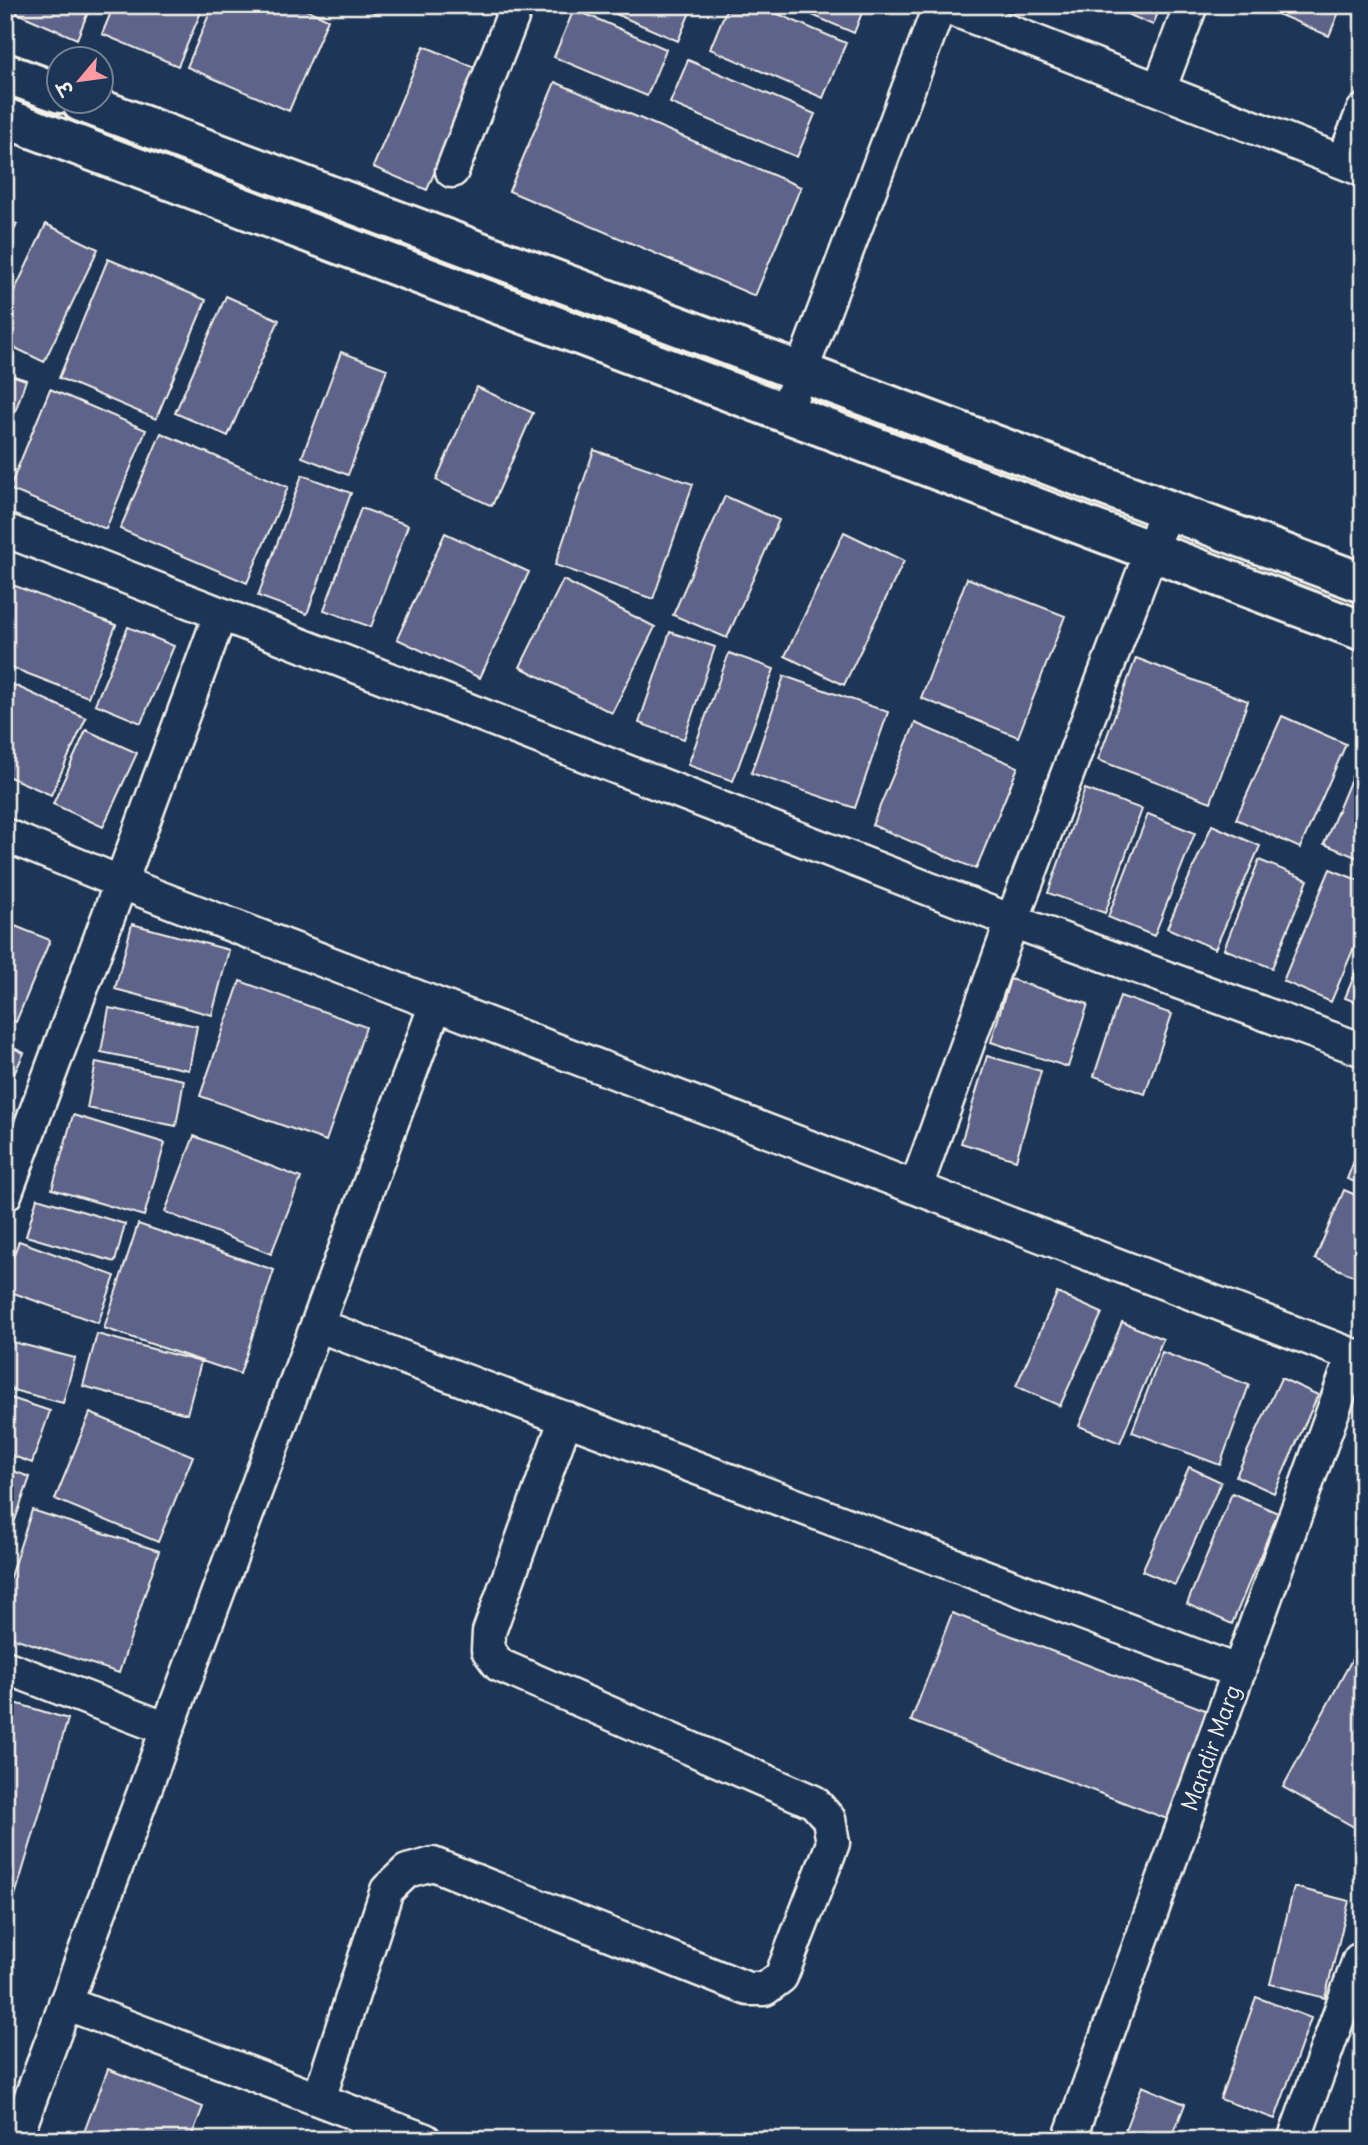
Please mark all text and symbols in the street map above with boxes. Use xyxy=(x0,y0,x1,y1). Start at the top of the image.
north arrow xyxy=(46,46,116,116)
text: उ xyxy=(50,75,80,101)
street label: Mandir Marg xyxy=(1174,1681,1247,1815)

